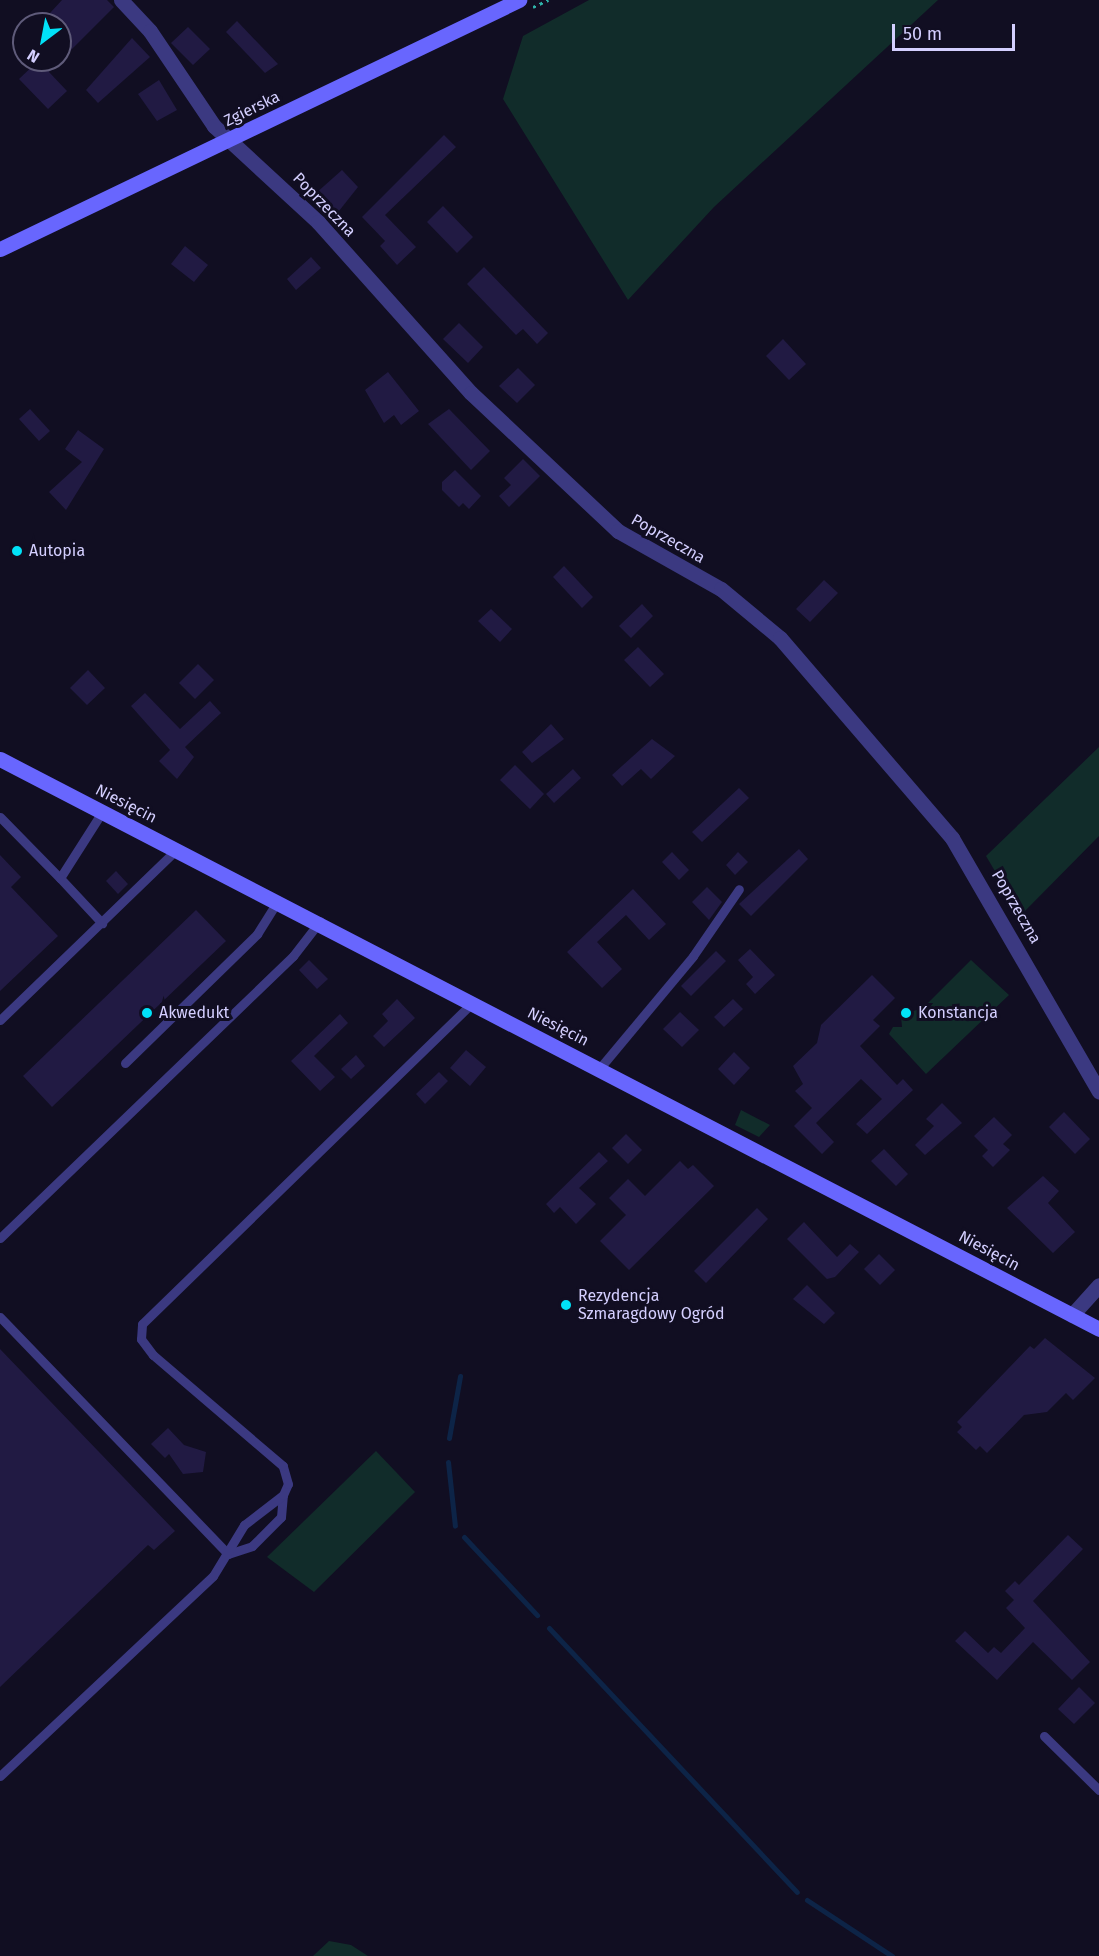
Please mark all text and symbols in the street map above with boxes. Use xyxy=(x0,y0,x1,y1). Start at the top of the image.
north arrow xyxy=(12,12,72,72)
scale bar xyxy=(895,12,1018,50)
text: 50 m xyxy=(903,23,942,45)
text: N xyxy=(24,45,43,67)
street label: Zgierska xyxy=(221,87,283,131)
street label: Poprzeczna xyxy=(289,169,359,241)
street label: Poprzeczna xyxy=(628,510,708,568)
place label: Autopia xyxy=(29,541,85,561)
marker: Autopia xyxy=(10,544,24,558)
street label: Niesięcin xyxy=(92,780,160,828)
street label: Poprzeczna xyxy=(987,867,1045,947)
place label: Akwedukt xyxy=(159,1003,229,1023)
street label: Niesięcin xyxy=(524,1003,592,1051)
place label: Konstancja xyxy=(918,1003,998,1023)
marker: Akwedukt xyxy=(140,1006,154,1020)
marker: Konstancja xyxy=(899,1006,913,1020)
street label: Niesięcin xyxy=(955,1227,1023,1275)
place label: Rezydencja Szmaragdowy Ogród xyxy=(578,1286,725,1324)
marker: Rezydencja Szmaragdowy Ogród xyxy=(559,1298,573,1312)

